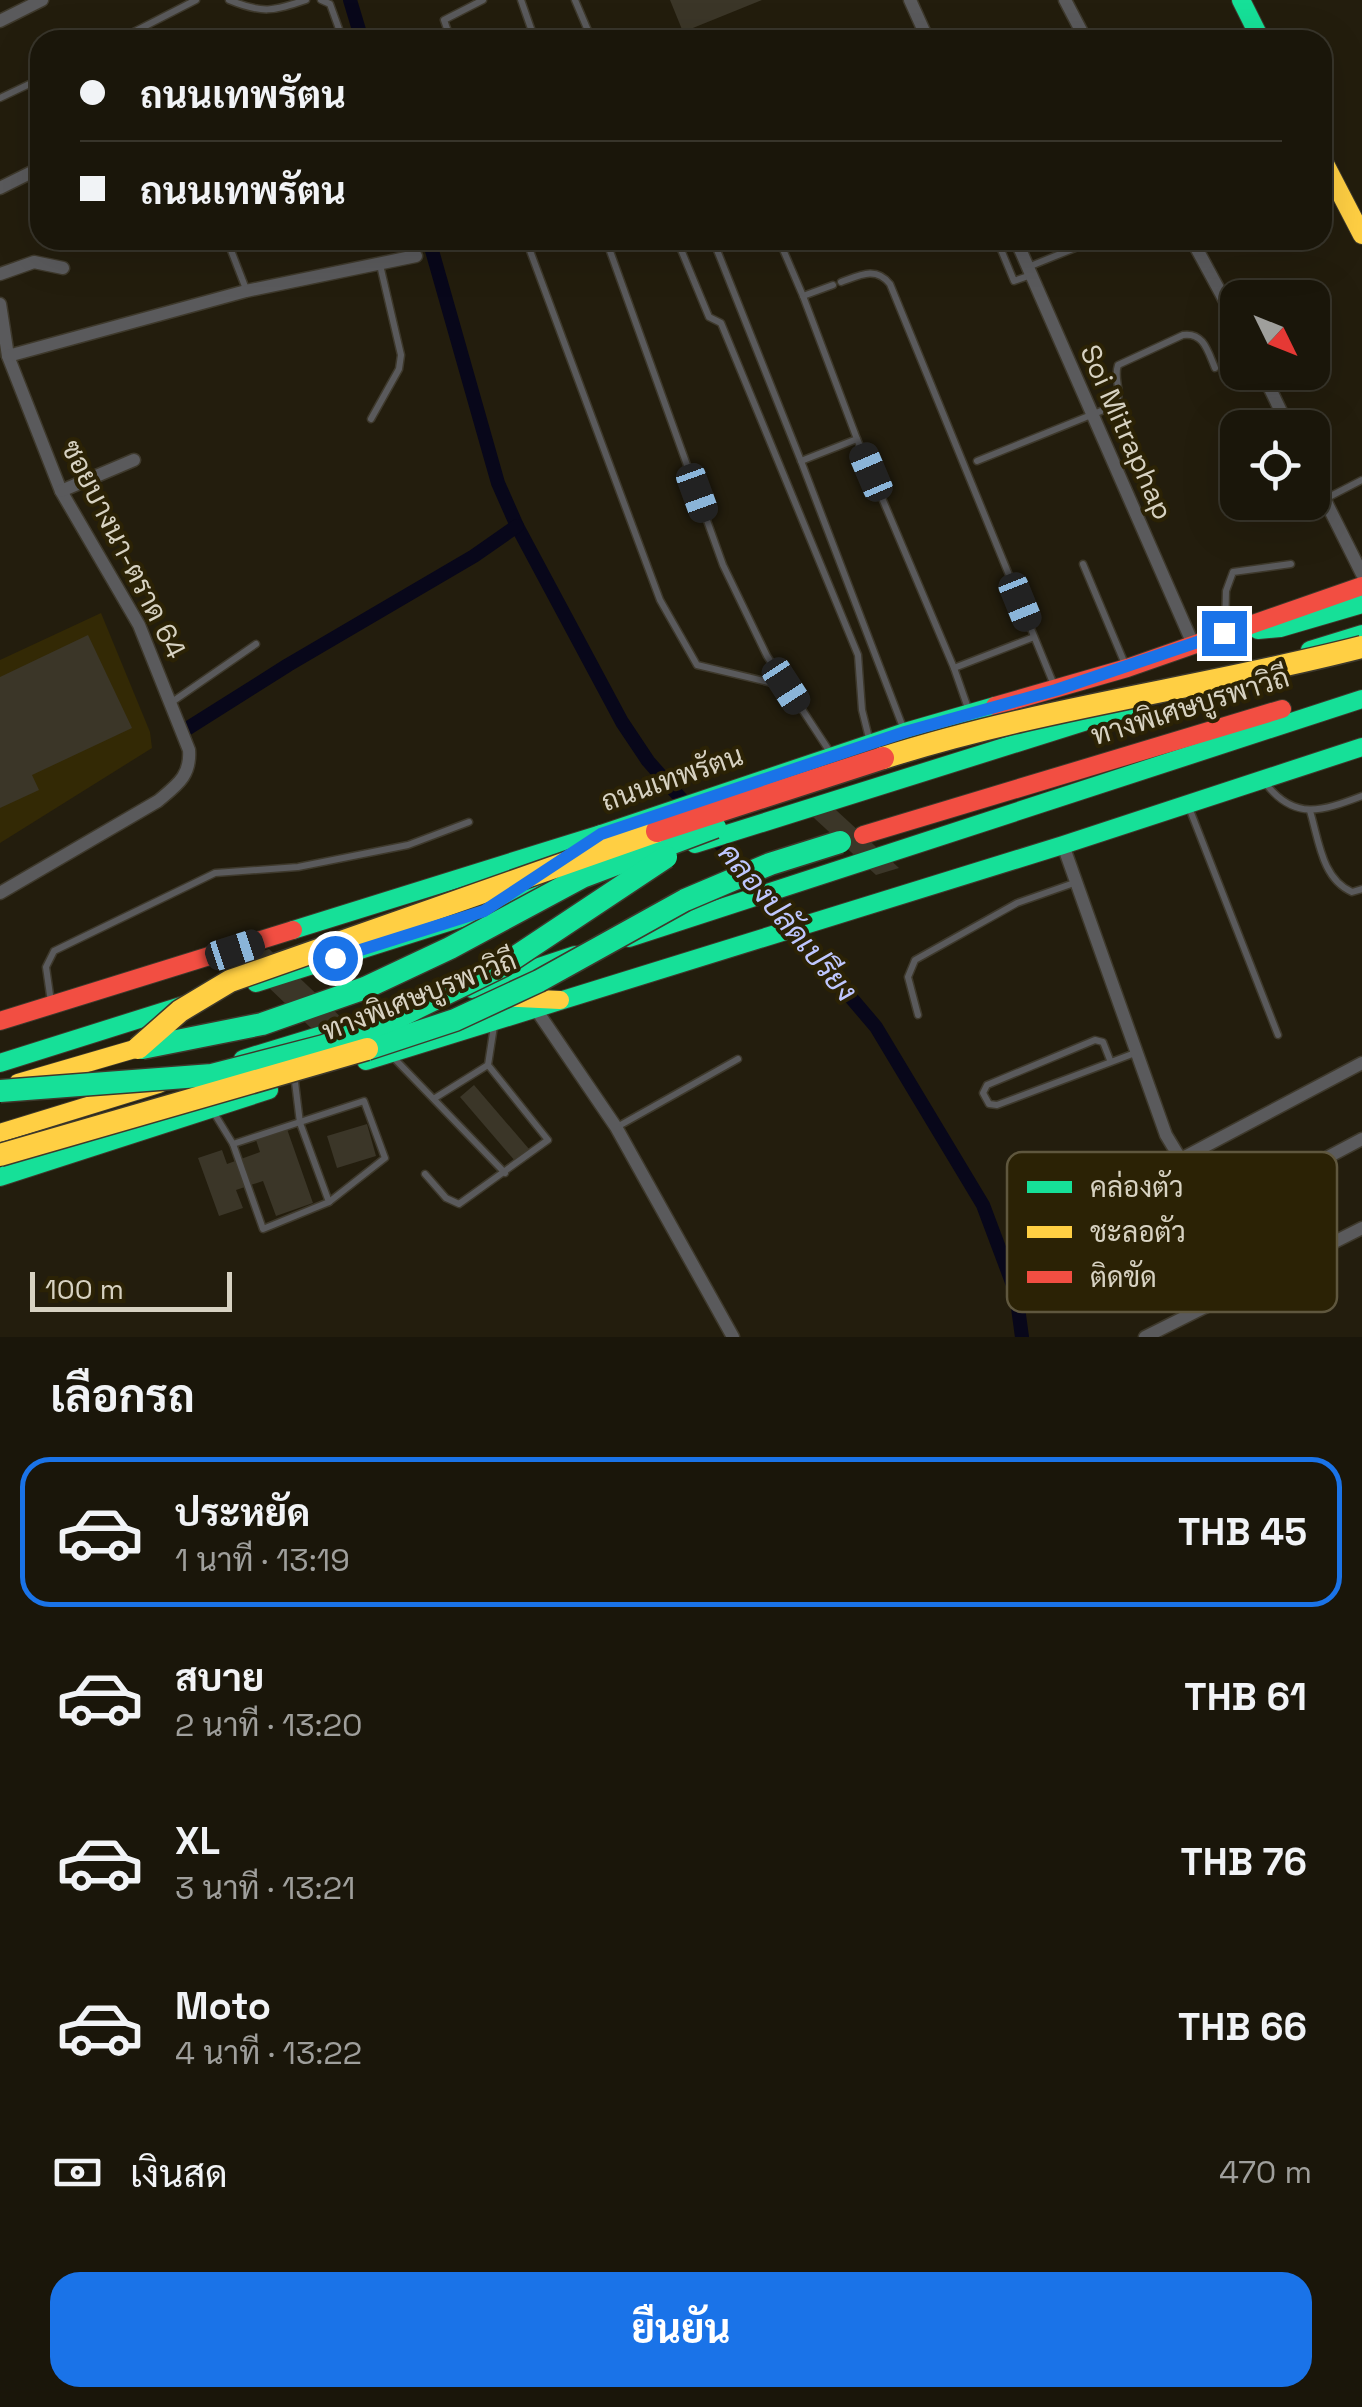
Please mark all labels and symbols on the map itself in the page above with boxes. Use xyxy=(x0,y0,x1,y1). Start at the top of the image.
north arrow xyxy=(1220,280,1330,390)
street label: Soi Mitraphap xyxy=(1072,339,1182,525)
street label: ซอยบางนา-ตราด 64 xyxy=(53,434,195,664)
car xyxy=(845,439,897,505)
car xyxy=(673,460,721,526)
car xyxy=(995,569,1045,635)
route end xyxy=(1202,611,1247,656)
car xyxy=(757,653,815,719)
street label: ทางพิเศษบูรพาวิถี xyxy=(1087,659,1294,755)
street label: ถนนเทพรัตน xyxy=(596,737,748,819)
water label: คลองปลัดเปรียง xyxy=(710,834,866,1010)
car xyxy=(202,926,268,974)
route start xyxy=(313,936,358,981)
street label: ทางพิเศษบูรพาวิถี xyxy=(317,941,522,1050)
legend xyxy=(1007,1152,1337,1312)
text: คล่องตัว xyxy=(1090,1169,1184,1205)
text: ชะลอตัว xyxy=(1090,1214,1186,1250)
text: ติดขัด xyxy=(1090,1259,1157,1295)
scale bar xyxy=(30,1267,232,1312)

